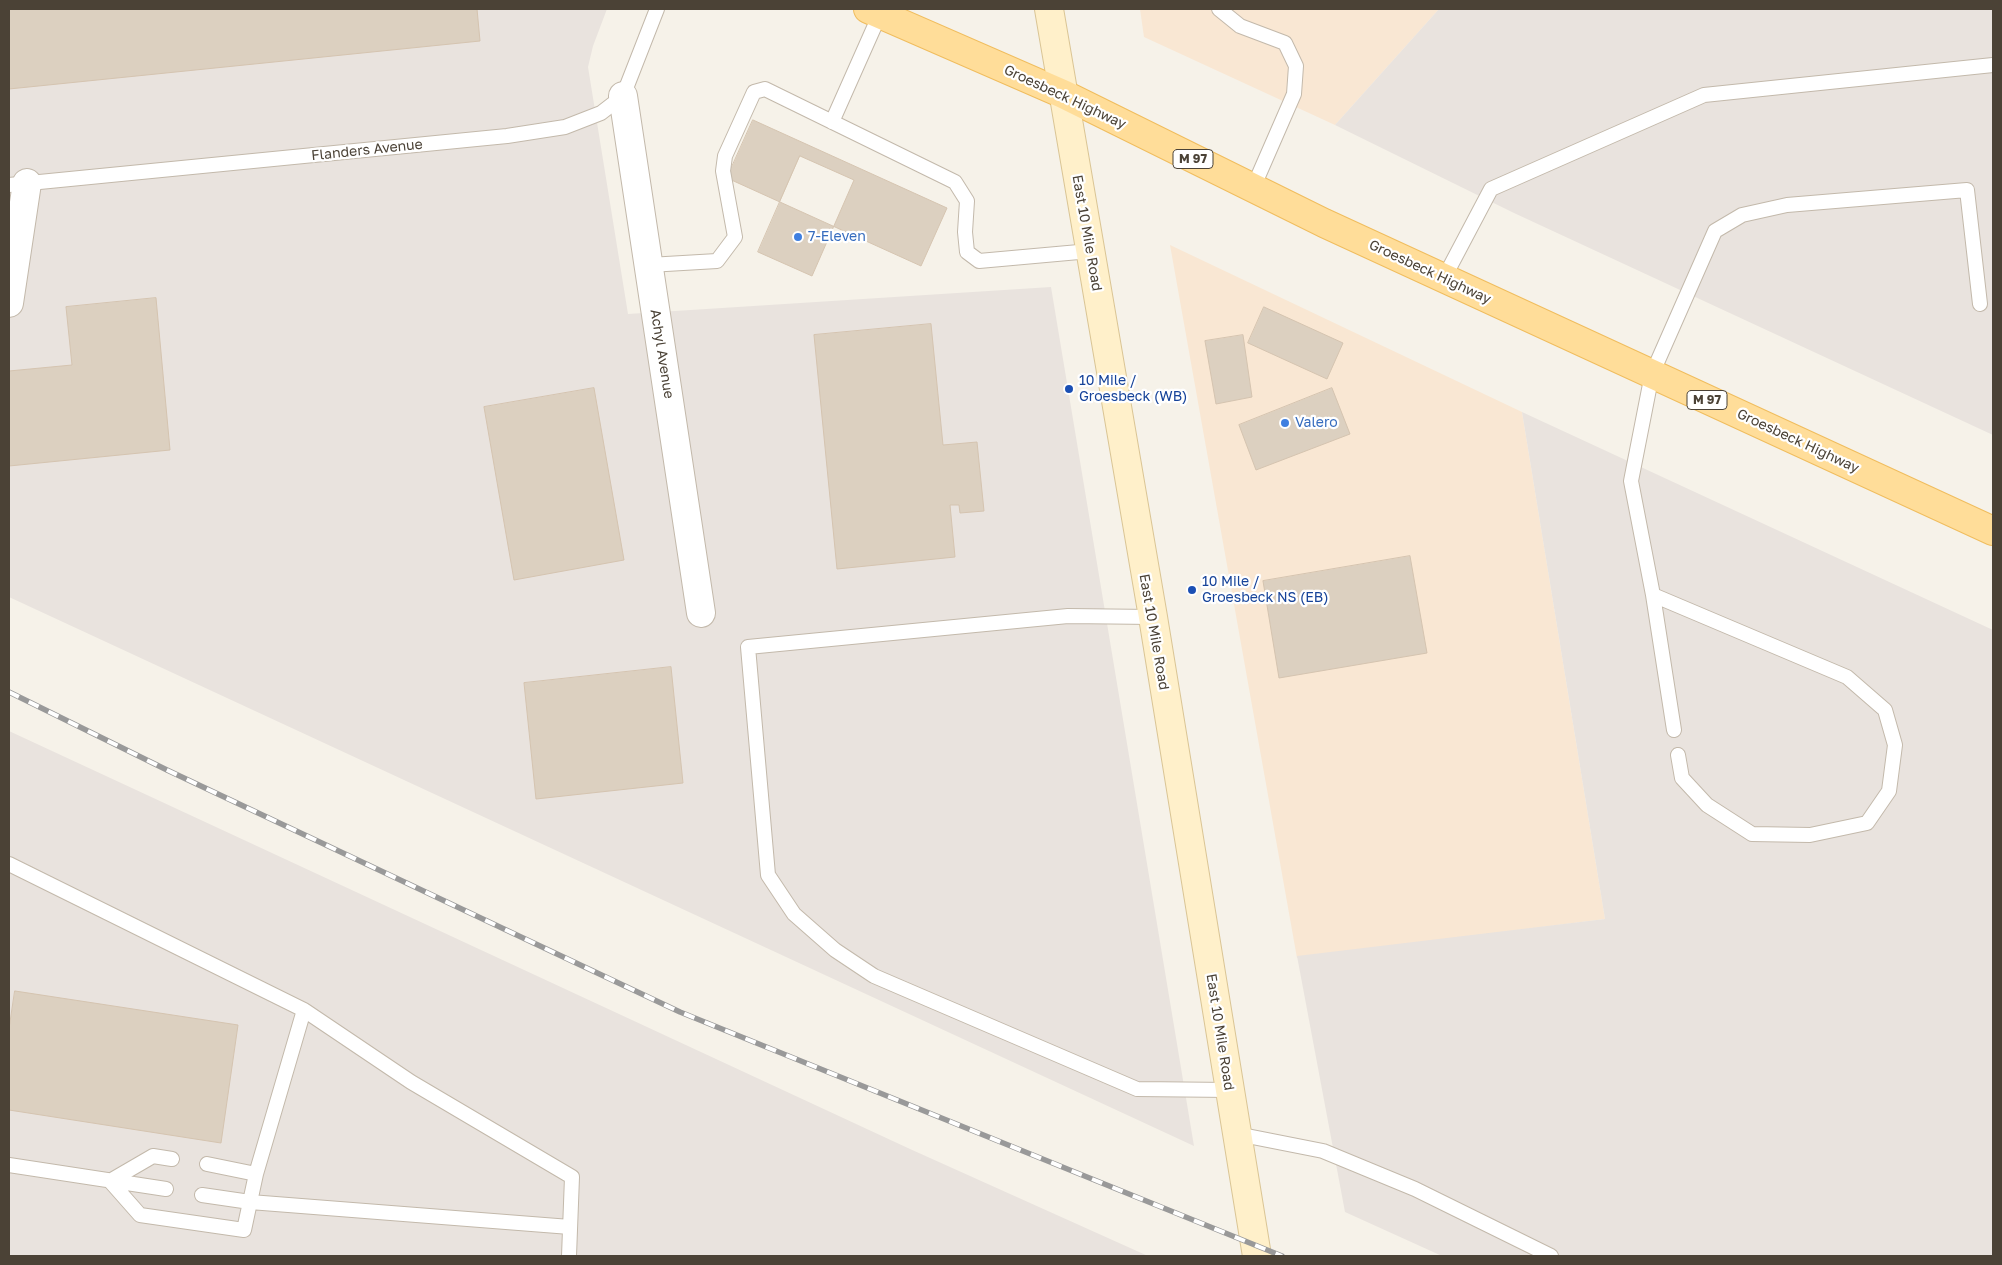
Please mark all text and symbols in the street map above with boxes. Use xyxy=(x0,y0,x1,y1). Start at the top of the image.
street label: Groesbeck Highway xyxy=(1001,61,1129,133)
street label: Flanders Avenue xyxy=(310,136,424,164)
road number: M 97 xyxy=(1173,150,1213,168)
street label: East 10 Mile Road xyxy=(1068,174,1106,292)
place label: 7-Eleven xyxy=(808,229,866,245)
marker: 7-Eleven xyxy=(792,231,804,243)
street label: Groesbeck Highway xyxy=(1366,236,1494,308)
street label: Achyl Avenue xyxy=(647,308,677,400)
place label: 10 Mile / Groesbeck (WB) xyxy=(1079,373,1187,406)
marker: 10 Mile / Groesbeck (WB) xyxy=(1063,383,1075,395)
road number: M 97 xyxy=(1687,390,1727,410)
street label: Groesbeck Highway xyxy=(1734,405,1862,477)
place label: Valero xyxy=(1295,415,1338,431)
marker: Valero xyxy=(1279,417,1291,429)
street label: East 10 Mile Road xyxy=(1135,573,1173,691)
place label: 10 Mile / Groesbeck NS (EB) xyxy=(1202,574,1329,606)
marker: 10 Mile / Groesbeck NS (EB) xyxy=(1186,584,1198,596)
street label: East 10 Mile Road xyxy=(1202,972,1238,1092)

